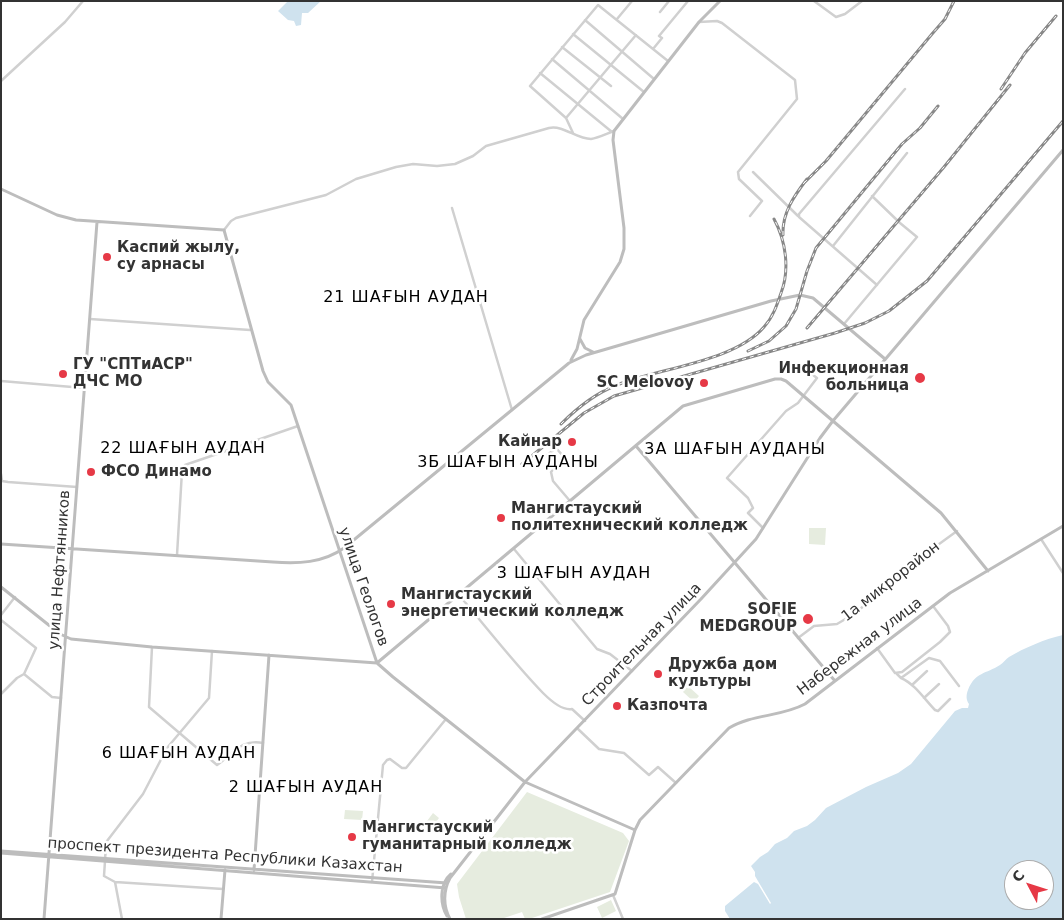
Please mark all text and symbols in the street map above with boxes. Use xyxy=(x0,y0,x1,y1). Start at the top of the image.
place label: Каспий жылу, су арнасы xyxy=(117,239,240,274)
marker: Каспий жылу, су арнасы xyxy=(101,251,113,263)
district label: 21 ШАҒЫН АУДАН xyxy=(321,288,491,308)
place label: ГУ "СПТиАСР" ДЧС МО xyxy=(73,356,193,391)
place label: Инфекционная больница xyxy=(778,360,909,395)
marker: ГУ "СПТиАСР" ДЧС МО xyxy=(57,368,69,380)
marker: Инфекционная больница xyxy=(913,371,927,385)
place label: SC Melovoy xyxy=(597,374,694,392)
marker: SC Melovoy xyxy=(698,377,710,389)
place label: Кайнар xyxy=(498,433,562,451)
marker: Кайнар xyxy=(566,436,578,448)
district label: 22 ШАҒЫН АУДАН xyxy=(98,439,268,459)
district label: 3А ШАҒЫН АУДАНЫ xyxy=(642,440,828,460)
district label: 3Б ШАҒЫН АУДАНЫ xyxy=(415,453,601,473)
place label: ФСО Динамо xyxy=(101,463,212,481)
marker: ФСО Динамо xyxy=(85,466,97,478)
street label: улица Нефтянников xyxy=(45,490,75,650)
place label: Мангистауский политехнический колледж xyxy=(511,500,748,535)
marker: Мангистауский политехнический колледж xyxy=(495,512,507,524)
street label: улица Геологов xyxy=(334,525,392,649)
street label: 1а микрорайон xyxy=(838,538,944,626)
district label: 3 ШАҒЫН АУДАН xyxy=(495,564,653,584)
street label: Строительная улица xyxy=(578,580,706,710)
place label: Мангистауский энергетический колледж xyxy=(401,586,624,621)
street label: Набережная улица xyxy=(794,594,926,700)
marker: Мангистауский энергетический колледж xyxy=(385,598,397,610)
place label: SOFIE MEDGROUP xyxy=(700,601,797,636)
marker: SOFIE MEDGROUP xyxy=(801,612,815,626)
place label: Дружба дом культуры xyxy=(668,656,777,691)
marker: Дружба дом культуры xyxy=(652,668,664,680)
place label: Казпочта xyxy=(627,697,708,715)
marker: Казпочта xyxy=(611,700,623,712)
district label: 6 ШАҒЫН АУДАН xyxy=(100,744,258,764)
district label: 2 ШАҒЫН АУДАН xyxy=(227,778,385,798)
place label: Мангистауский гуманитарный колледж xyxy=(362,819,572,854)
marker: Мангистауский гуманитарный колледж xyxy=(346,831,358,843)
street label: проспект президента Республики Казахстан xyxy=(47,835,403,877)
north arrow xyxy=(1004,860,1054,910)
text: С xyxy=(1009,867,1028,885)

